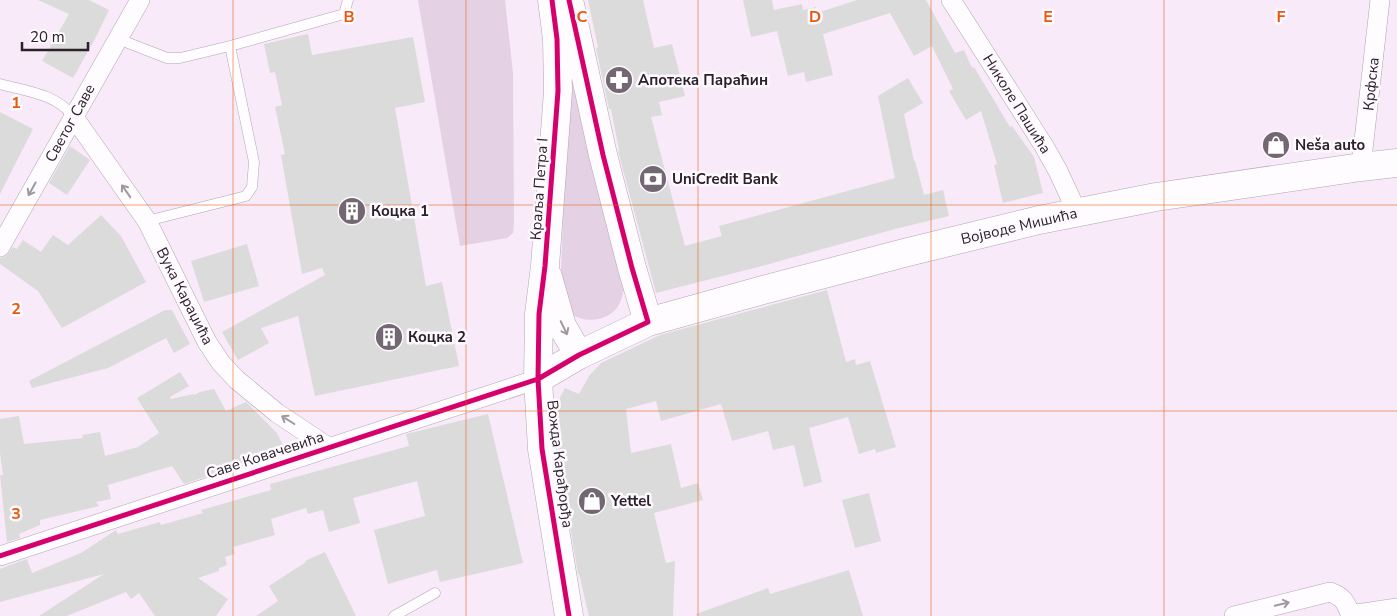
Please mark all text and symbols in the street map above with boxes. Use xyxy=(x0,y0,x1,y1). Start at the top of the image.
text: B xyxy=(343,6,355,28)
text: C xyxy=(577,6,588,28)
text: D xyxy=(809,6,821,28)
text: E xyxy=(1043,6,1053,28)
text: F xyxy=(1277,6,1286,28)
scale bar xyxy=(22,20,89,52)
text: 20 m xyxy=(30,27,65,47)
street label: Николе Пашића xyxy=(978,50,1056,158)
street label: Крфска xyxy=(1358,56,1384,112)
pharmacy icon: Апотека Параћин xyxy=(604,65,634,95)
place label: Апотека Параћин xyxy=(638,70,768,90)
street label: Светог Саве xyxy=(40,80,100,166)
text: 1 xyxy=(11,92,21,114)
shop icon: Neša auto xyxy=(1261,130,1291,160)
place label: Neša auto xyxy=(1295,135,1366,155)
street label: Краља Петра I xyxy=(525,137,553,241)
bank icon: UniCredit Bank xyxy=(638,164,668,194)
place label: UniCredit Bank xyxy=(672,169,779,189)
one-way arrow xyxy=(27,182,37,196)
one-way arrow xyxy=(121,184,131,198)
building icon: Коцка 1 xyxy=(337,196,367,226)
place label: Коцка 1 xyxy=(371,201,429,221)
street label: Војводе Мишића xyxy=(959,203,1079,249)
street label: Вука Караџића xyxy=(152,244,218,348)
text: 2 xyxy=(11,298,21,320)
one-way arrow xyxy=(559,321,569,336)
building icon: Коцка 2 xyxy=(374,322,404,352)
place label: Коцка 2 xyxy=(408,327,466,347)
street label: Вожда Карађорђа xyxy=(542,399,578,529)
one-way arrow xyxy=(281,415,295,425)
street label: Саве Ковачевића xyxy=(204,427,326,483)
shop icon: Yettel xyxy=(577,486,607,516)
place label: Yettel xyxy=(610,491,651,511)
text: 3 xyxy=(11,503,21,525)
one-way arrow xyxy=(1273,599,1289,608)

